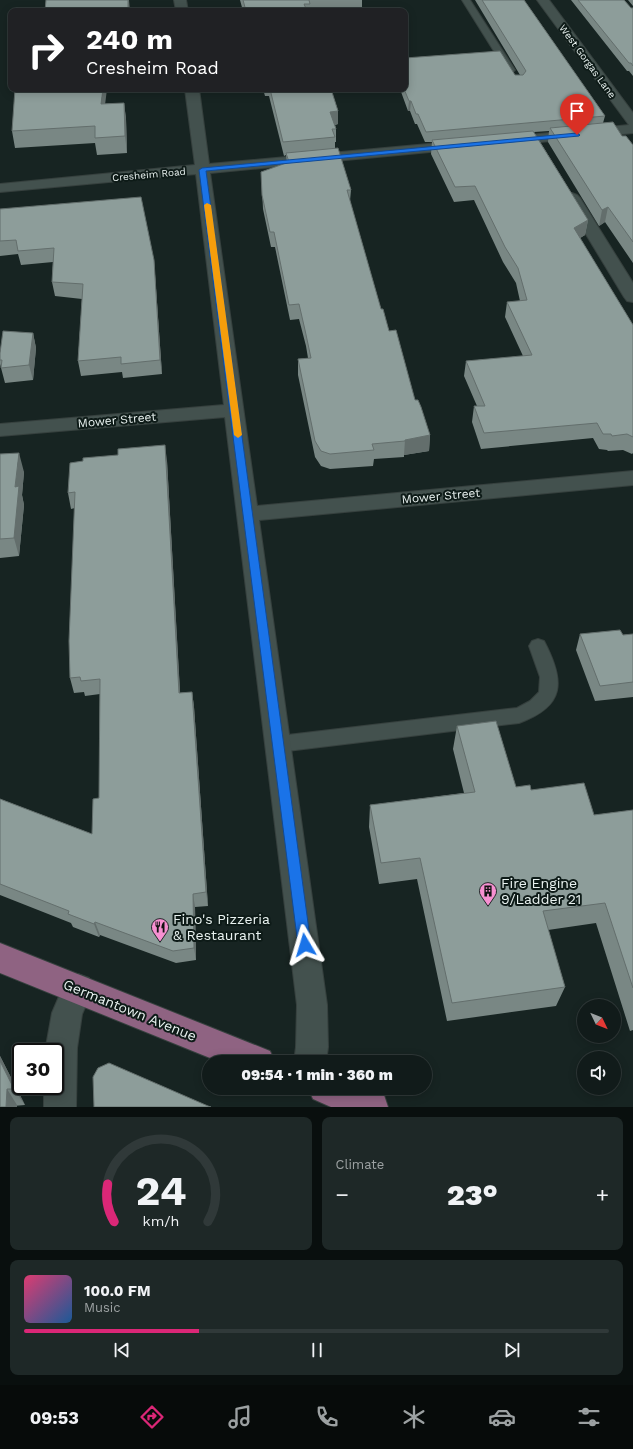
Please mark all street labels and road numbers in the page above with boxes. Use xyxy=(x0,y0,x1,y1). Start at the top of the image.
street label: West Gorgas Lane xyxy=(557,22,618,100)
street label: Cresheim Road xyxy=(112,166,186,183)
street label: Mower Street xyxy=(77,410,157,430)
street label: Mower Street xyxy=(401,486,481,506)
street label: Germantown Avenue xyxy=(61,976,199,1044)

